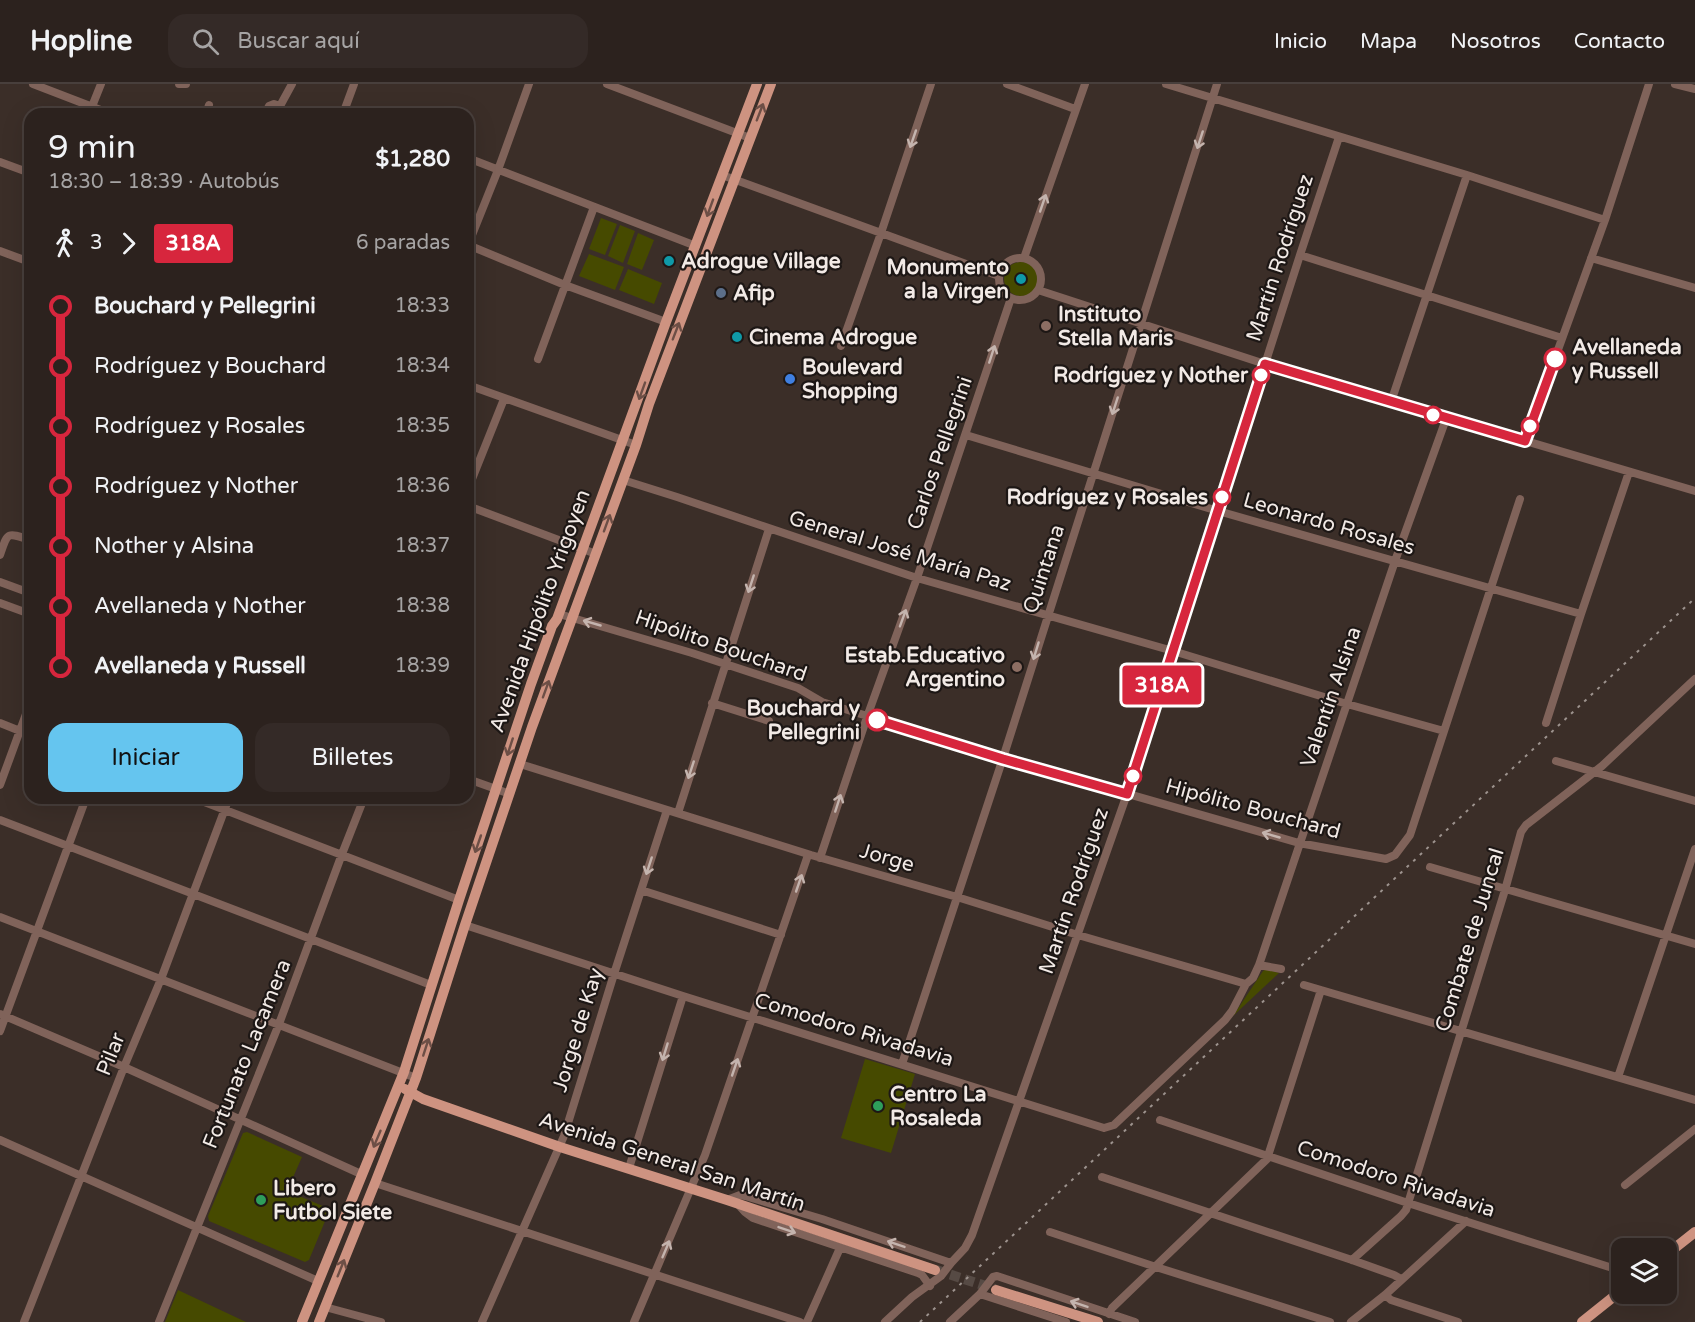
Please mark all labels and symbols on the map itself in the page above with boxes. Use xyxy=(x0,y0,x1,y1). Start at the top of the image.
one-way arrow xyxy=(755,103,766,122)
one-way arrow xyxy=(906,129,917,148)
one-way arrow xyxy=(1193,130,1204,149)
street label: Martín Rodríguez xyxy=(1241,171,1319,345)
one-way arrow xyxy=(1038,194,1049,213)
one-way arrow xyxy=(704,198,715,217)
place label: Adrogue Village xyxy=(681,249,841,274)
marker: Adrogue Village xyxy=(662,254,676,268)
place label: Monumento a la Virgen xyxy=(886,255,1009,304)
marker: Monumento a la Virgen xyxy=(1014,272,1028,286)
place label: Afip xyxy=(733,281,775,306)
marker: Afip xyxy=(714,286,728,300)
place label: Instituto Stella Maris xyxy=(1058,302,1173,351)
marker: Instituto Stella Maris xyxy=(1039,319,1053,333)
one-way arrow xyxy=(672,322,683,341)
place label: Cinema Adrogue xyxy=(749,325,917,350)
marker: Cinema Adrogue xyxy=(730,330,744,344)
place label: Avellaneda y Russell xyxy=(1572,335,1682,384)
one-way arrow xyxy=(988,345,999,364)
marker: Avellaneda y Russell xyxy=(1544,348,1566,370)
place label: Boulevard Shopping xyxy=(802,355,903,404)
place label: Rodríguez y Nother xyxy=(1053,363,1249,388)
marker: Rodríguez y Nother xyxy=(1252,366,1270,384)
marker: Boulevard Shopping xyxy=(783,372,797,386)
street label: Carlos Pellegrini xyxy=(902,373,978,533)
one-way arrow xyxy=(635,381,646,400)
one-way arrow xyxy=(1109,396,1120,415)
unlabelled marker xyxy=(1424,406,1442,424)
unlabelled marker xyxy=(1521,417,1539,435)
place label: Rodríguez y Rosales xyxy=(1006,485,1208,510)
street label: Avenida Hipólito Yrigoyen xyxy=(484,486,596,736)
marker: Rodríguez y Rosales xyxy=(1213,488,1231,506)
street label: Leonardo Rosales xyxy=(1240,488,1418,560)
street label: General José María Paz xyxy=(786,505,1014,597)
one-way arrow xyxy=(602,514,613,533)
street label: Quintana xyxy=(1018,521,1070,617)
one-way arrow xyxy=(745,574,756,593)
street label: Hipólito Bouchard xyxy=(632,605,810,687)
one-way arrow xyxy=(898,609,909,628)
one-way arrow xyxy=(583,617,602,628)
street label: Valentín Alsina xyxy=(1295,623,1367,771)
one-way arrow xyxy=(1030,641,1041,660)
place label: Estab.Educativo Argentino xyxy=(845,643,1005,692)
marker: Estab.Educativo Argentino xyxy=(1010,660,1024,674)
line badge: 318A xyxy=(1120,666,1204,704)
one-way arrow xyxy=(541,680,552,699)
place label: Bouchard y Pellegrini xyxy=(746,696,861,745)
marker: Bouchard y Pellegrini xyxy=(866,709,888,731)
one-way arrow xyxy=(504,738,515,757)
one-way arrow xyxy=(685,760,696,779)
unlabelled marker xyxy=(1124,767,1142,785)
street label: Hipólito Bouchard xyxy=(1163,774,1343,844)
one-way arrow xyxy=(834,794,845,812)
street label: Martín Rodríguez xyxy=(1034,805,1114,977)
one-way arrow xyxy=(1262,829,1281,840)
one-way arrow xyxy=(471,834,482,853)
street label: Jorge xyxy=(857,838,917,878)
street label: Combate de Juncal xyxy=(1430,845,1510,1035)
one-way arrow xyxy=(643,856,654,875)
one-way arrow xyxy=(794,874,805,893)
street label: Fortunato Lacamera xyxy=(198,956,296,1152)
street label: Jorge de Kay xyxy=(547,965,609,1095)
street label: Comodoro Rivadavia xyxy=(751,988,957,1072)
street label: Pilar xyxy=(91,1029,131,1079)
one-way arrow xyxy=(421,1038,432,1057)
one-way arrow xyxy=(659,1042,670,1061)
one-way arrow xyxy=(730,1058,741,1077)
place label: Centro La Rosaleda xyxy=(890,1082,987,1131)
marker: Centro La Rosaleda xyxy=(871,1099,885,1113)
street label: Avenida General San Martín xyxy=(536,1107,808,1217)
one-way arrow xyxy=(371,1129,382,1147)
street label: Comodoro Rivadavia xyxy=(1294,1135,1498,1223)
place label: Libero Futbol Siete xyxy=(273,1176,392,1225)
marker: Libero Futbol Siete xyxy=(254,1193,268,1207)
one-way arrow xyxy=(777,1226,796,1237)
one-way arrow xyxy=(887,1238,906,1249)
one-way arrow xyxy=(661,1240,672,1259)
one-way arrow xyxy=(336,1259,347,1278)
one-way arrow xyxy=(1070,1297,1089,1308)

